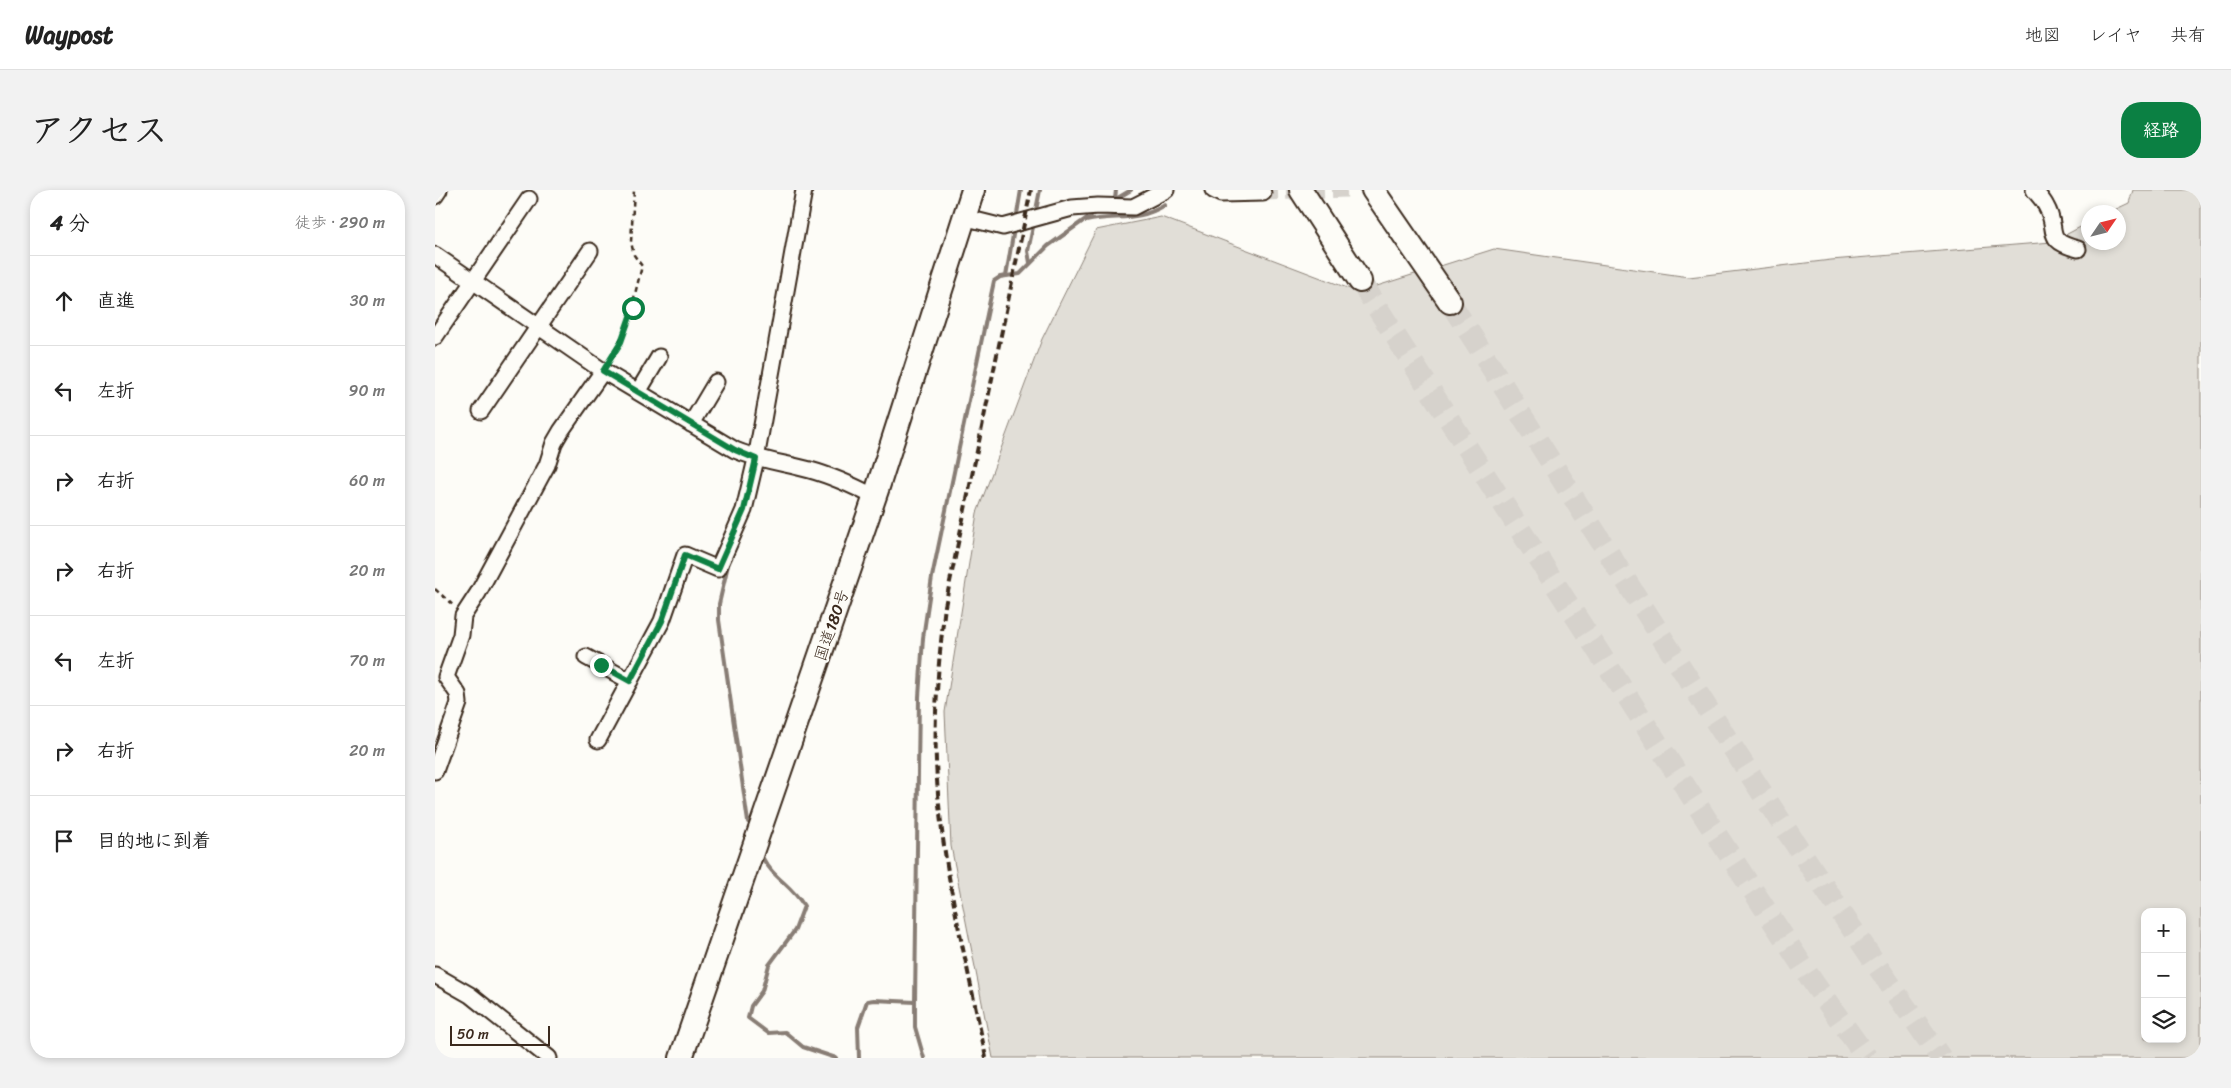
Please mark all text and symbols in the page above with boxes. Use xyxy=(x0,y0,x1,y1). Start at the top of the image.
text: Waypost xyxy=(25,14,113,56)
text: 地図 xyxy=(2025,19,2061,51)
text: レイヤ xyxy=(2089,19,2142,51)
text: 共有 xyxy=(2170,19,2206,51)
text: アクセス xyxy=(30,99,168,161)
button: 経路 xyxy=(2121,102,2201,158)
text: 4 分 xyxy=(50,204,90,242)
north arrow xyxy=(2081,205,2126,250)
text: 徒歩 · 290 m xyxy=(295,208,385,237)
text: 直進 xyxy=(97,284,135,317)
text: 30 m xyxy=(350,286,385,315)
icon: ahead xyxy=(50,287,78,315)
route start xyxy=(622,297,645,320)
text: 左折 xyxy=(97,374,135,407)
text: 90 m xyxy=(349,376,385,405)
icon: left xyxy=(50,377,78,405)
text: 右折 xyxy=(97,464,135,497)
text: 60 m xyxy=(349,466,385,495)
icon: right xyxy=(50,467,78,495)
text: 右折 xyxy=(97,554,135,587)
text: 20 m xyxy=(349,556,385,585)
icon: right xyxy=(50,557,78,585)
street label: 国道180号 xyxy=(806,585,857,665)
text: 左折 xyxy=(97,644,135,677)
text: 70 m xyxy=(349,646,385,675)
icon: left xyxy=(50,647,78,675)
route end xyxy=(590,654,613,677)
text: 右折 xyxy=(97,734,135,767)
text: 20 m xyxy=(349,736,385,765)
icon: right xyxy=(50,737,78,765)
text: 目的地に到着 xyxy=(97,824,211,857)
icon: arrive xyxy=(50,827,78,855)
map controls xyxy=(2141,908,2186,1043)
button: + xyxy=(2141,908,2186,953)
button: − xyxy=(2141,953,2186,998)
button: layers xyxy=(2141,998,2186,1043)
text: 50 m xyxy=(457,1022,489,1047)
scale bar xyxy=(450,1023,550,1046)

